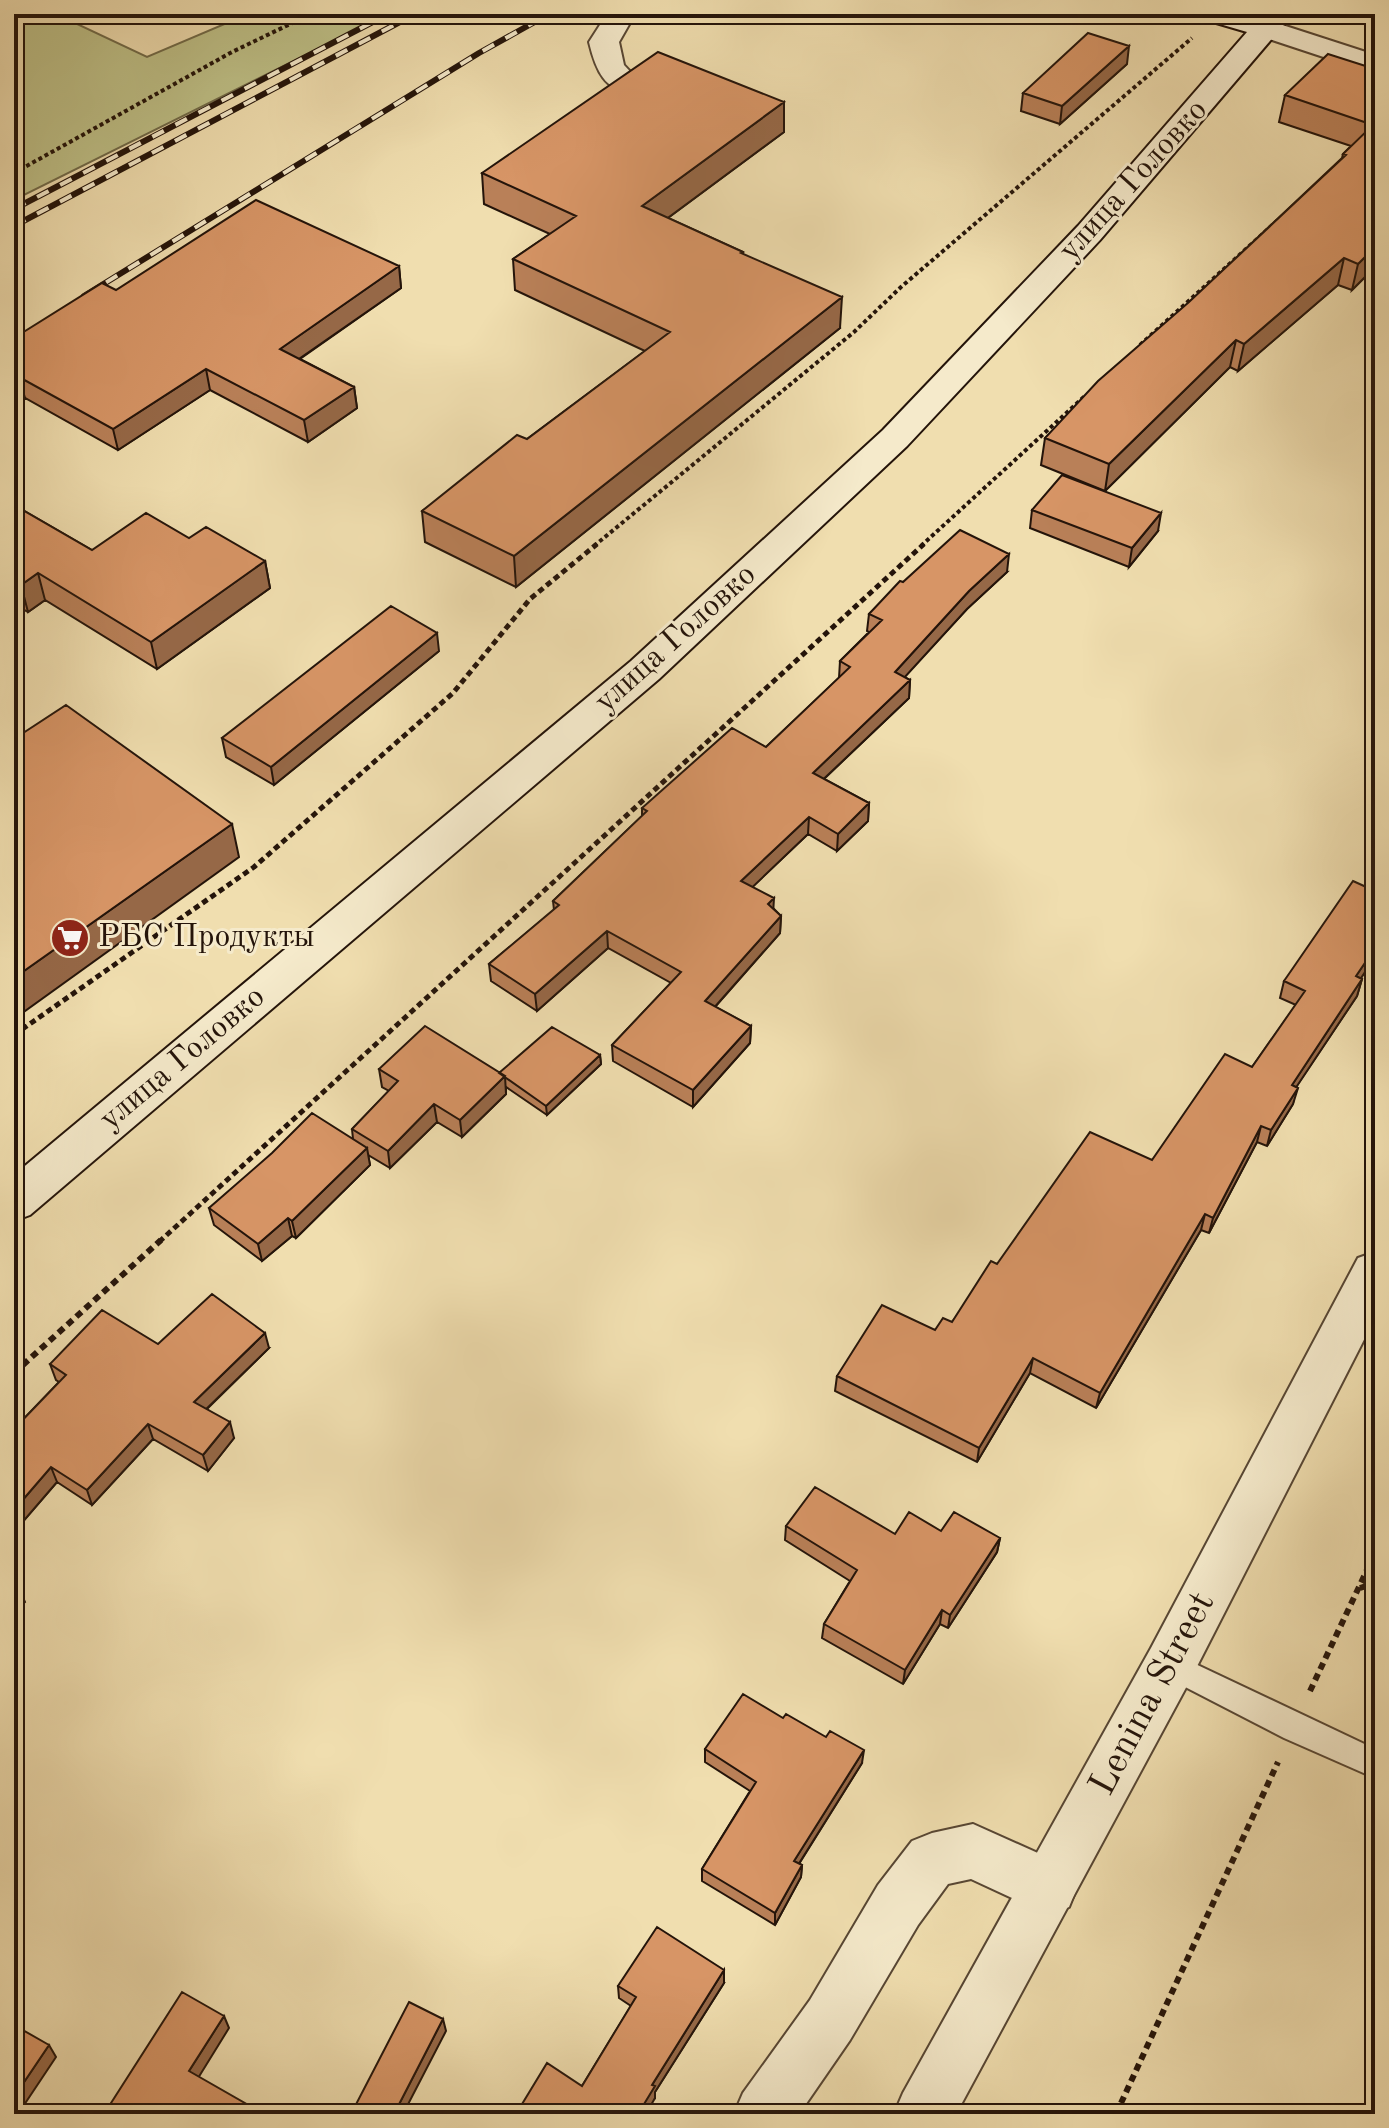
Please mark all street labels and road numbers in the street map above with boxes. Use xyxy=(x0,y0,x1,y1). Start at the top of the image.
street label: улица Головко xyxy=(1054,94,1214,268)
street label: улица Головко xyxy=(589,559,763,719)
street label: улица Головко xyxy=(94,981,272,1137)
street label: Lenina Street xyxy=(1084,1586,1222,1802)

